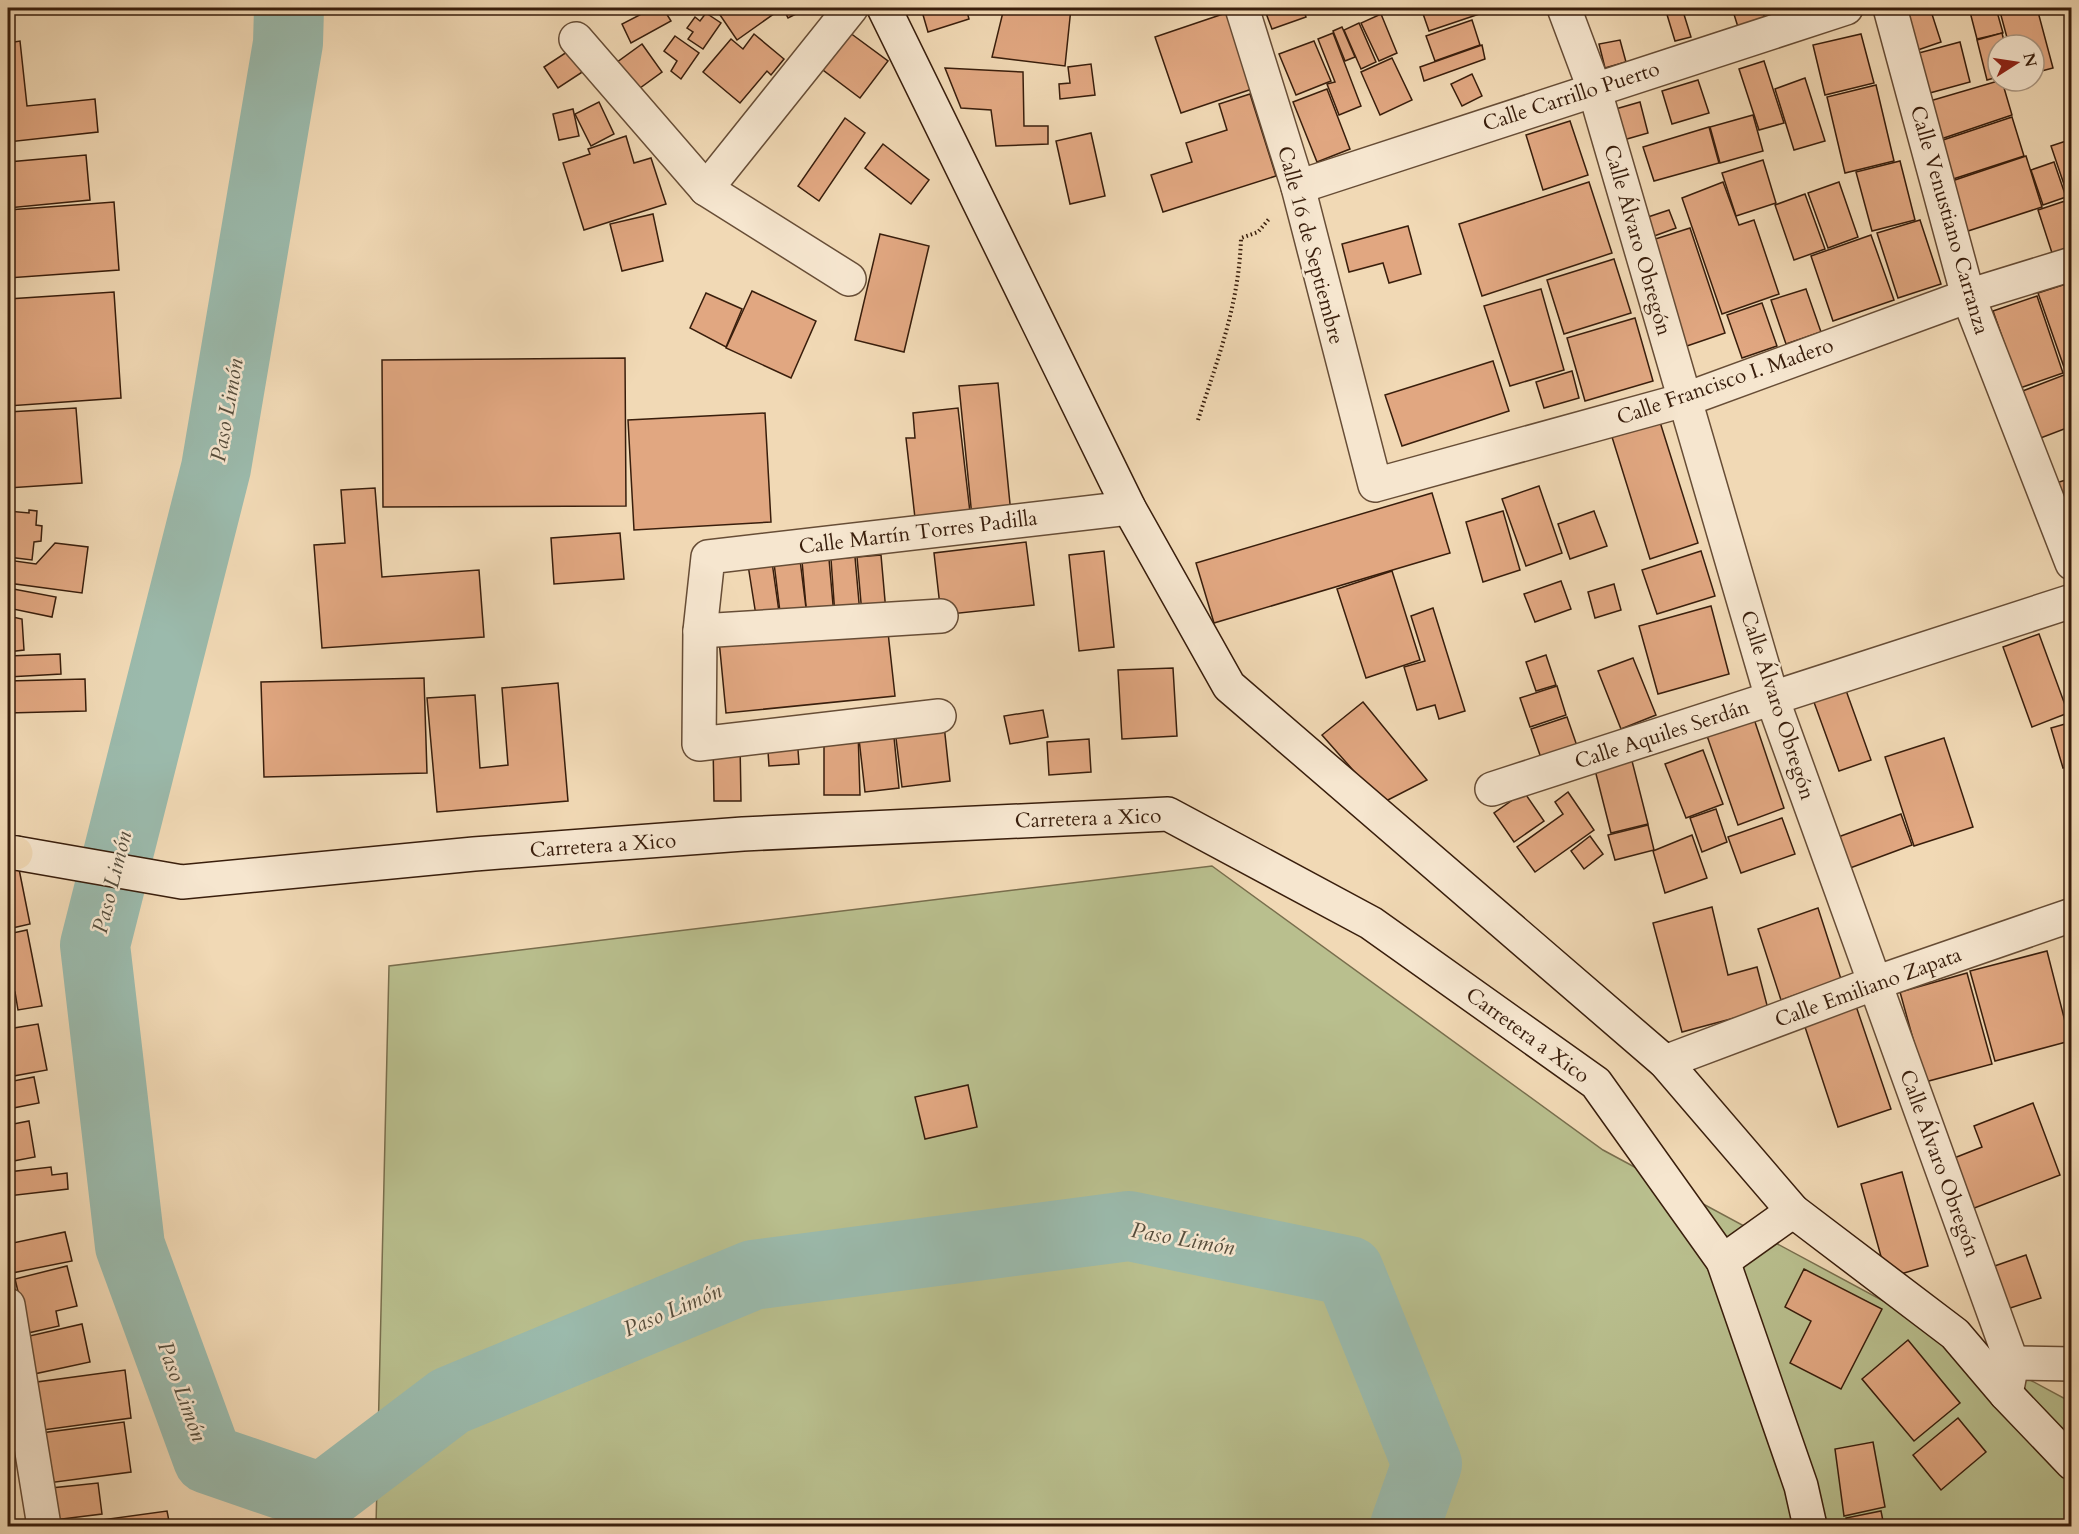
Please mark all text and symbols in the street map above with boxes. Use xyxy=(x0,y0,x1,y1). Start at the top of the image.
north arrow xyxy=(1986,33,2046,93)
text: N xyxy=(2017,51,2042,69)
street label: Calle Carrillo Puerto xyxy=(1479,54,1663,139)
street label: Calle Venustiano Carranza xyxy=(1903,102,1996,338)
street label: Calle Álvaro Obregón xyxy=(1596,141,1679,339)
street label: Calle 16 de Septiembre xyxy=(1270,143,1351,347)
street label: Calle Francisco I. Madero xyxy=(1613,331,1837,432)
water label: Paso Limón xyxy=(203,356,251,464)
street label: Calle Martín Torres Padilla xyxy=(797,503,1039,562)
street label: Calle Álvaro Obregón xyxy=(1733,607,1822,804)
street label: Calle Aquiles Serdán xyxy=(1571,693,1753,776)
street label: Carretera a Xico xyxy=(1014,801,1162,836)
street label: Carretera a Xico xyxy=(529,826,677,865)
water label: Paso Limón xyxy=(85,828,139,936)
street label: Calle Emiliano Zapata xyxy=(1771,940,1966,1035)
street label: Carretera a Xico xyxy=(1460,981,1596,1090)
street label: Calle Álvaro Obregón xyxy=(1892,1066,1987,1261)
water label: Paso Limón xyxy=(1129,1215,1237,1263)
water label: Paso Limón xyxy=(619,1276,726,1344)
water label: Paso Limón xyxy=(150,1337,214,1446)

